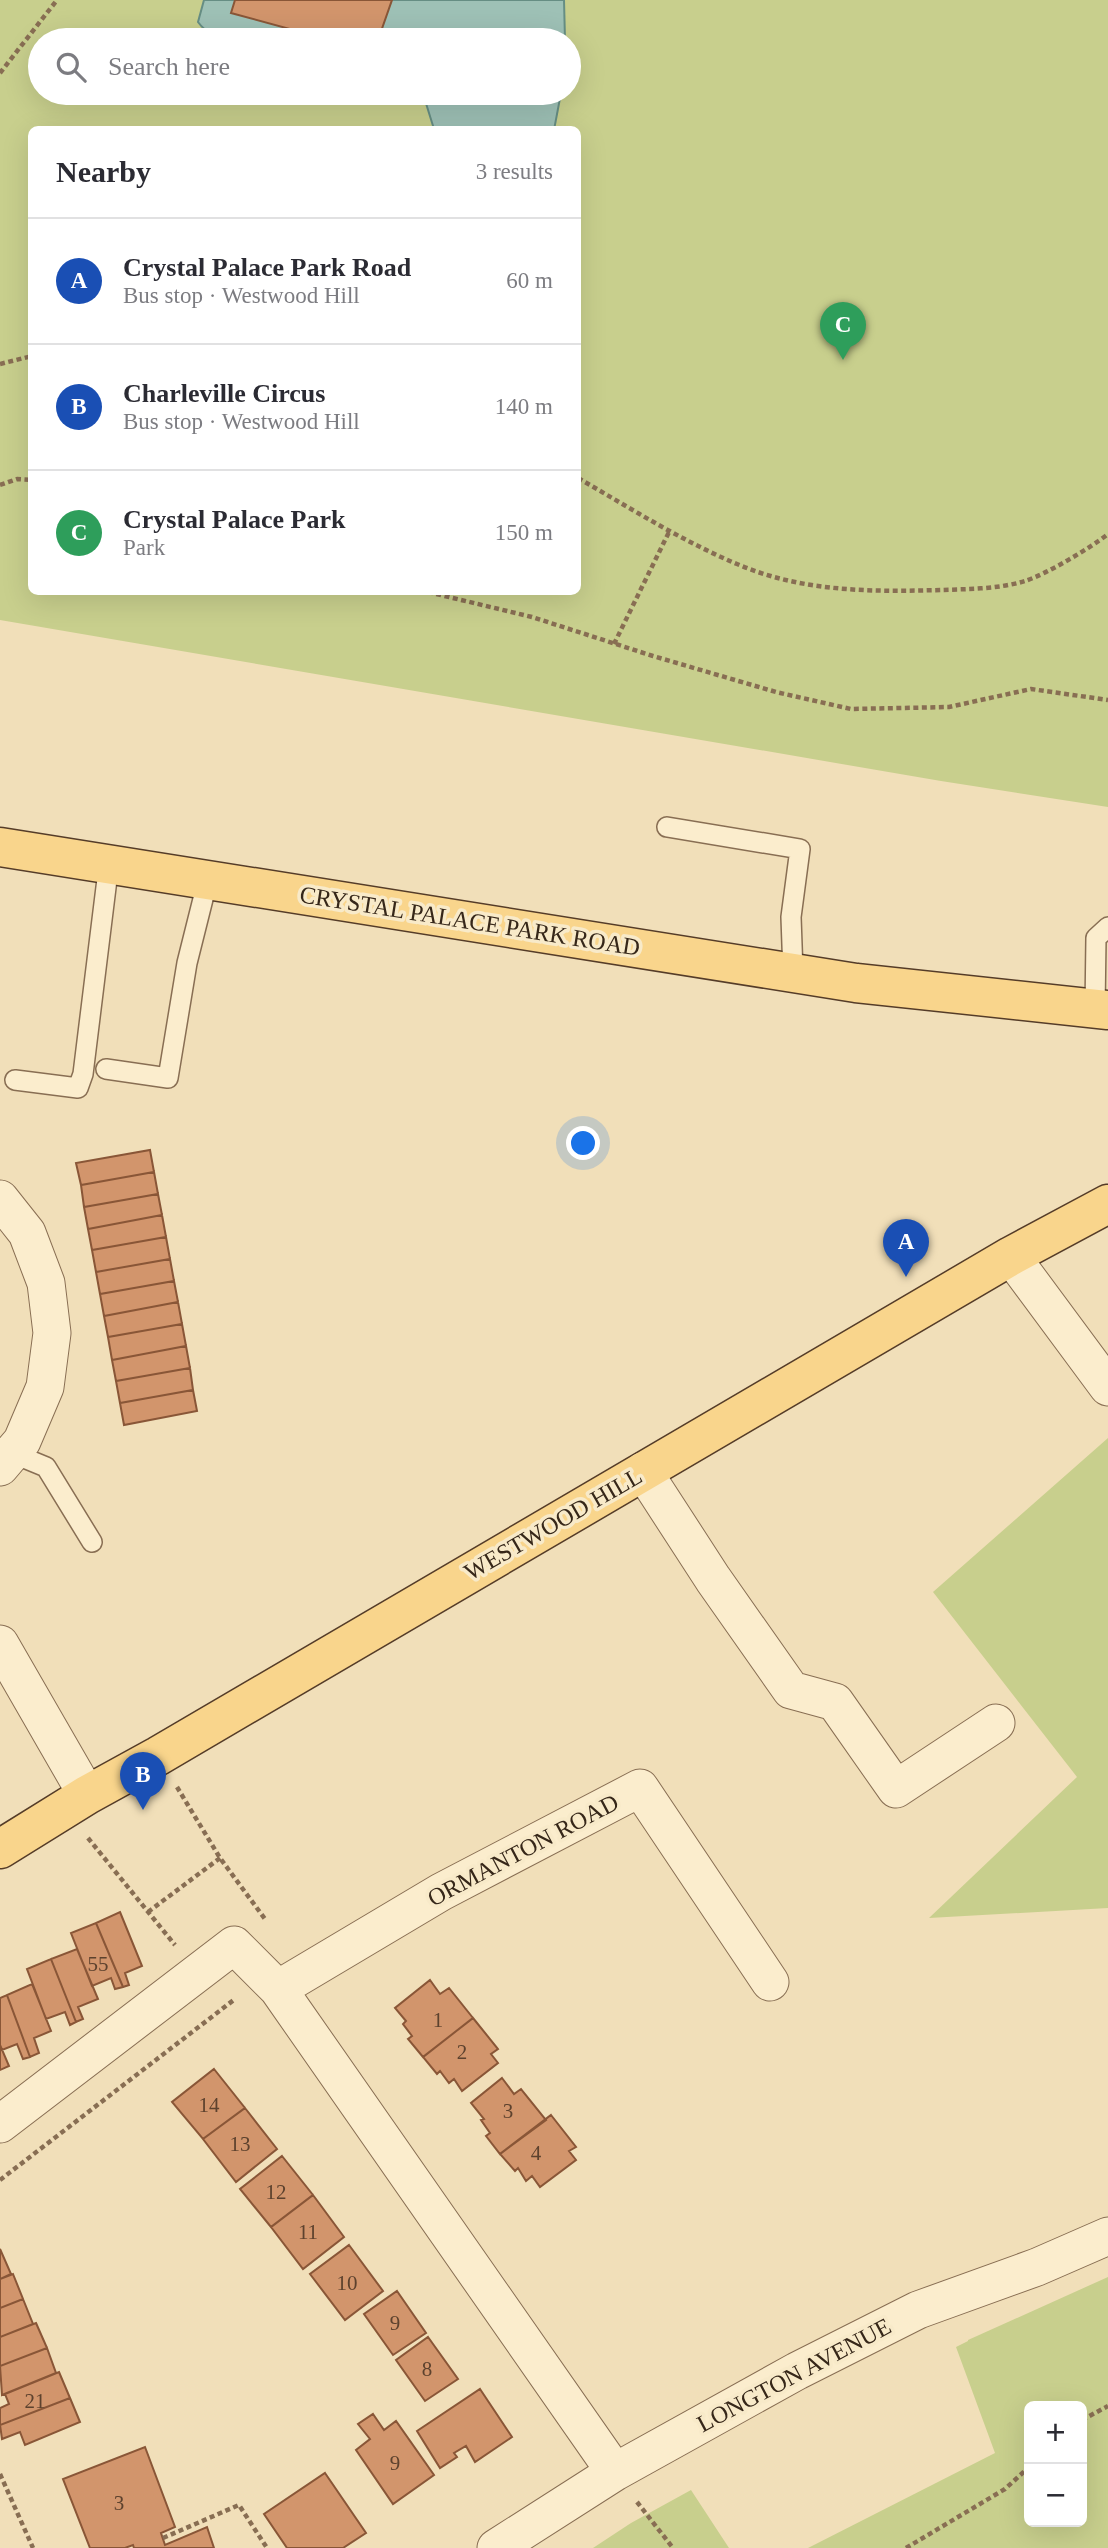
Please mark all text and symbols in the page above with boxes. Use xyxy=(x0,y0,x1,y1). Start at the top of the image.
search box xyxy=(28,28,581,105)
icon: search xyxy=(52,48,90,86)
text: Search here xyxy=(108,52,230,81)
text: Nearby xyxy=(56,155,151,188)
text: 3 results xyxy=(476,159,553,184)
text: Crystal Palace Park Road xyxy=(123,253,411,282)
text: A xyxy=(71,268,87,293)
text: 60 m xyxy=(506,268,553,293)
text: Bus stop · Westwood Hill xyxy=(123,283,360,308)
pin: C xyxy=(820,302,866,360)
text: Charleville Circus xyxy=(123,379,325,408)
text: B xyxy=(71,394,87,419)
text: 140 m xyxy=(495,394,553,419)
text: Bus stop · Westwood Hill xyxy=(123,409,360,434)
text: Crystal Palace Park xyxy=(123,505,345,534)
text: C xyxy=(71,520,87,545)
text: 150 m xyxy=(495,520,553,545)
text: Park xyxy=(123,535,165,560)
street label: CRYSTAL PALACE PARK ROAD xyxy=(298,881,642,961)
your location xyxy=(566,1126,600,1160)
pin: A xyxy=(883,1219,929,1277)
street label: WESTWOOD HILL xyxy=(460,1463,646,1585)
pin: B xyxy=(120,1752,166,1810)
street label: ORMANTON ROAD xyxy=(423,1789,623,1911)
house number: 55 xyxy=(88,1952,109,1976)
house number: 1 xyxy=(433,2008,443,2032)
house number: 2 xyxy=(457,2040,467,2064)
house number: 14 xyxy=(199,2093,220,2117)
house number: 3 xyxy=(503,2099,513,2123)
house number: 13 xyxy=(230,2132,251,2156)
house number: 4 xyxy=(531,2141,542,2165)
house number: 12 xyxy=(266,2180,287,2204)
house number: 11 xyxy=(298,2220,318,2244)
house number: 10 xyxy=(337,2271,358,2295)
house number: 9 xyxy=(390,2311,400,2335)
street label: LONGTON AVENUE xyxy=(693,2313,895,2437)
house number: 8 xyxy=(422,2357,432,2381)
house number: 21 xyxy=(25,2389,46,2413)
map controls xyxy=(1024,2401,1087,2527)
button: + xyxy=(1024,2401,1087,2464)
house number: 9 xyxy=(390,2451,400,2475)
button: − xyxy=(1024,2464,1087,2527)
house number: 3 xyxy=(114,2491,124,2515)

